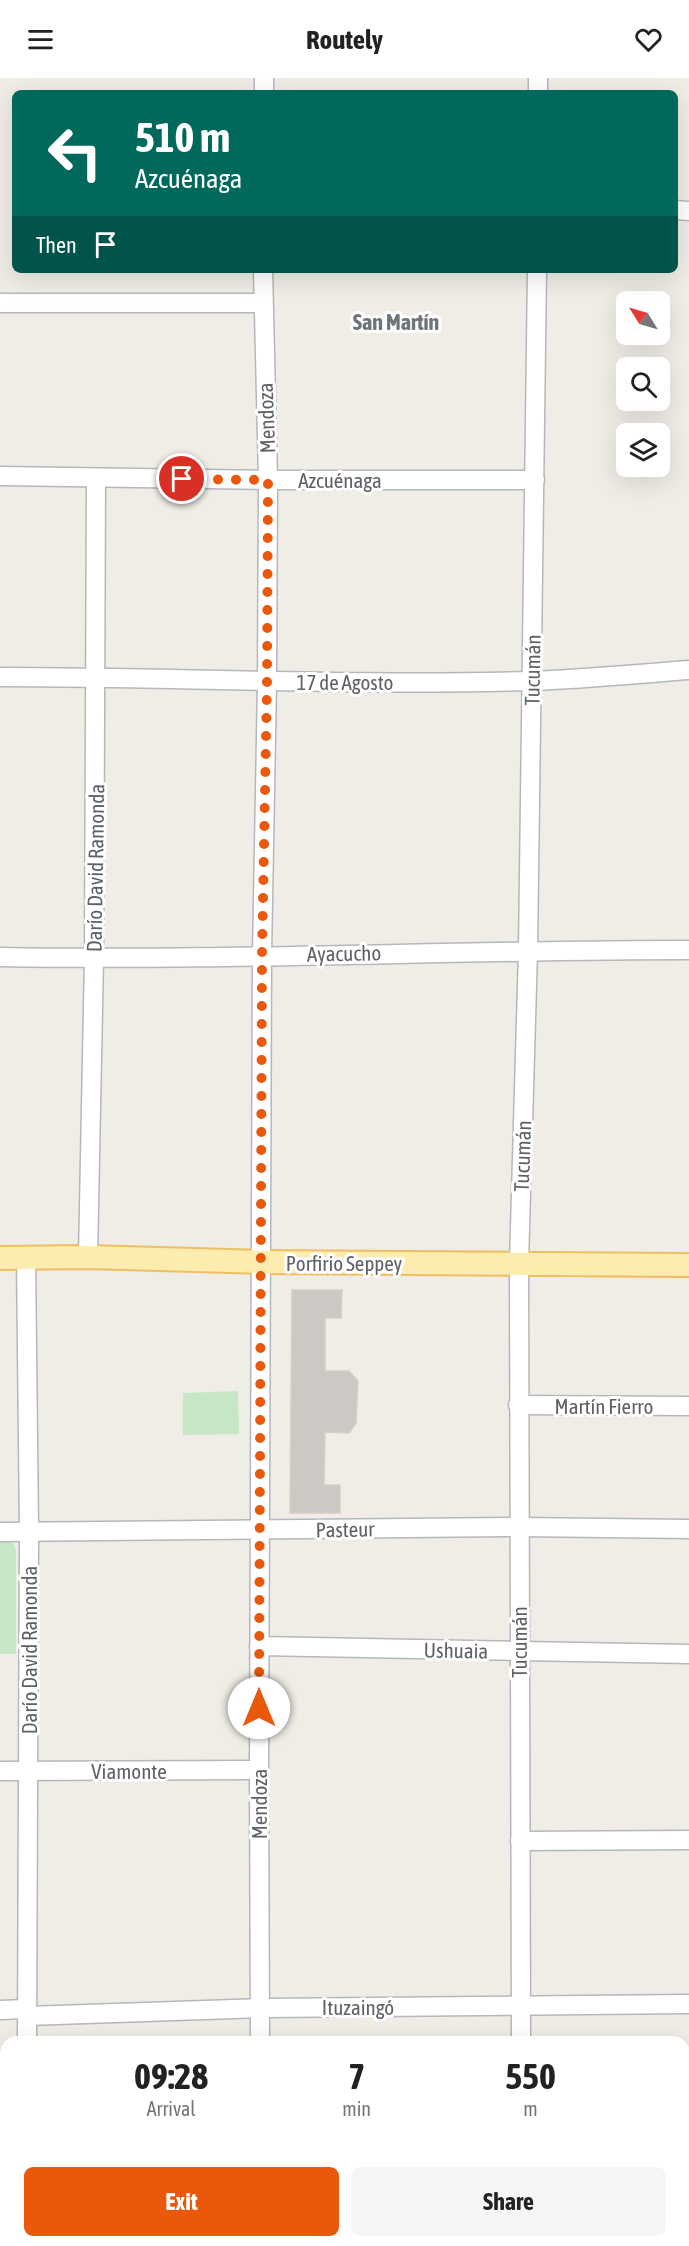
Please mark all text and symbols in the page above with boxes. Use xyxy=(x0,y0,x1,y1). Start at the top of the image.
icon: menu xyxy=(24,23,57,56)
icon: heart xyxy=(632,23,665,56)
text: Routely xyxy=(306,24,383,55)
text: 510 m xyxy=(135,113,230,161)
icon: left xyxy=(36,114,114,192)
text: Azcuénaga xyxy=(135,163,242,194)
icon: arrive xyxy=(89,228,122,261)
text: Then xyxy=(36,232,77,258)
north arrow xyxy=(616,291,670,345)
map controls xyxy=(616,291,670,477)
district label: San Martín xyxy=(353,309,439,335)
button: search xyxy=(616,357,670,411)
street label: Mendoza xyxy=(253,382,279,454)
button: layers xyxy=(616,423,670,477)
pin xyxy=(156,453,207,504)
icon: arrive xyxy=(165,462,198,495)
street label: Azcuénaga xyxy=(298,468,382,492)
street label: Tucumán xyxy=(519,634,545,706)
street label: 17 de Agosto xyxy=(297,670,393,694)
street label: Darío David Ramonda xyxy=(82,784,108,952)
street label: Ayacucho xyxy=(307,940,381,966)
street label: Tucumán xyxy=(509,1120,535,1192)
street label: Porfirio Seppey xyxy=(286,1251,403,1275)
street label: Martín Fierro xyxy=(555,1394,653,1418)
street label: Pasteur xyxy=(315,1516,375,1542)
street label: Darío David Ramonda xyxy=(17,1566,41,1734)
street label: Tucumán xyxy=(507,1606,531,1678)
street label: Ushuaia xyxy=(424,1637,488,1663)
position arrow xyxy=(227,1676,291,1740)
street label: Viamonte xyxy=(91,1759,167,1783)
street label: Mendoza xyxy=(247,1769,271,1839)
street label: Ituzaingó xyxy=(322,1995,394,2019)
text: 09:28 xyxy=(134,2055,208,2097)
text: 7 xyxy=(348,2055,365,2097)
text: 550 xyxy=(505,2055,556,2097)
text: Arrival xyxy=(147,2097,196,2120)
text: min xyxy=(342,2097,371,2120)
text: m xyxy=(523,2097,538,2120)
button: Exit xyxy=(24,2167,339,2236)
button: Share xyxy=(351,2167,666,2236)

